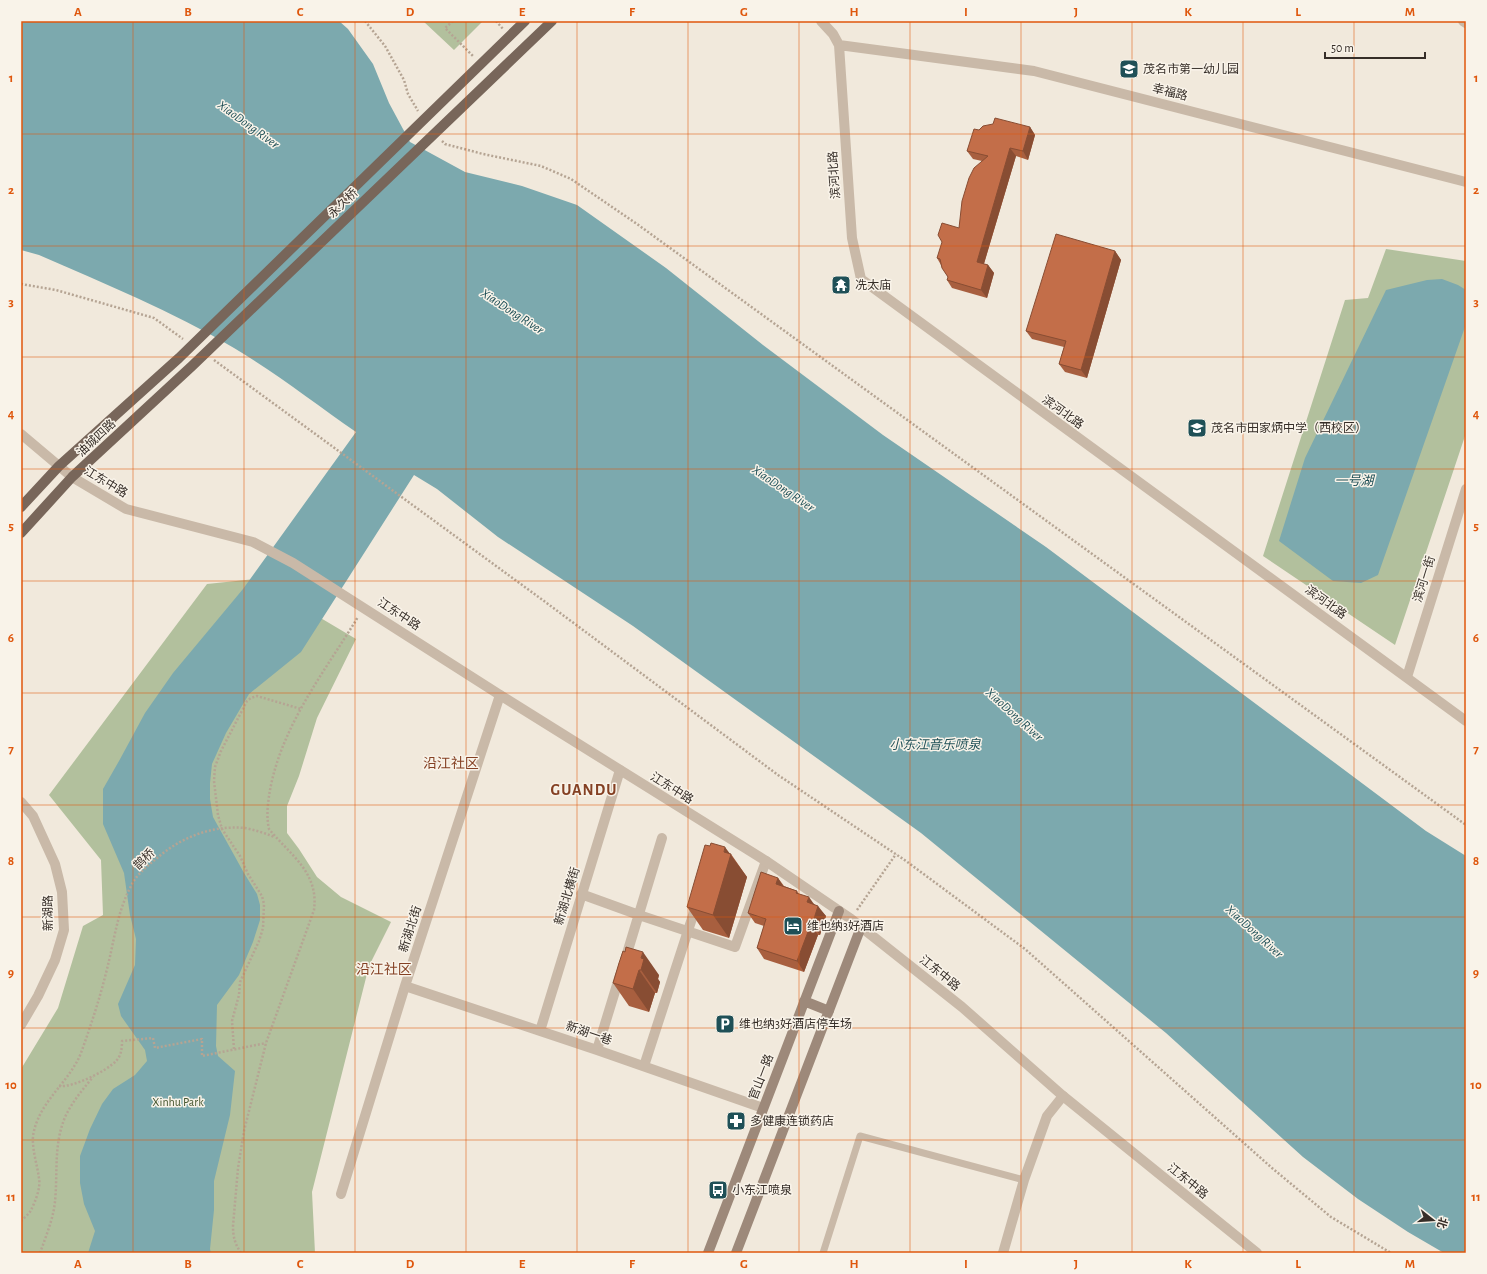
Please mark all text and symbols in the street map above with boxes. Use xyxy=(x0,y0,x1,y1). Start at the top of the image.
text: A xyxy=(74,6,82,19)
text: B xyxy=(184,6,192,19)
text: C xyxy=(297,6,304,19)
text: D xyxy=(406,6,415,19)
text: E xyxy=(519,6,526,19)
text: F xyxy=(629,6,636,19)
text: G xyxy=(740,6,748,19)
text: H xyxy=(849,6,859,19)
text: I xyxy=(964,6,968,19)
text: J xyxy=(1074,6,1078,19)
text: K xyxy=(1184,6,1192,19)
text: L xyxy=(1295,6,1301,19)
text: M xyxy=(1405,6,1415,19)
scale bar xyxy=(1325,34,1425,60)
text: 50 m xyxy=(1331,42,1354,54)
school or university icon: 茂名市第一幼儿园 xyxy=(1118,58,1140,80)
place label: 茂名市第一幼儿园 xyxy=(1143,62,1239,75)
text: 1 xyxy=(9,72,13,85)
text: 1 xyxy=(1474,72,1478,85)
street label: 幸福路 xyxy=(1151,81,1189,102)
water label: XiaoDong River xyxy=(214,98,282,152)
street label: 滨河北路 xyxy=(825,151,842,199)
text: 2 xyxy=(8,184,14,197)
text: 2 xyxy=(1473,184,1479,197)
street label: 永久桥 xyxy=(325,185,360,220)
temple icon: 冼太庙 xyxy=(830,274,852,296)
place label: 冼太庙 xyxy=(855,278,891,291)
water label: XiaoDong River xyxy=(477,286,546,337)
text: 3 xyxy=(8,296,14,309)
text: 3 xyxy=(1473,296,1479,309)
street label: 滨河北路 xyxy=(1040,392,1087,431)
text: 4 xyxy=(8,408,15,421)
text: 4 xyxy=(1473,408,1480,421)
street label: 油城四路 xyxy=(74,417,118,459)
school or university icon: 茂名市田家炳中学（西校区） xyxy=(1186,417,1208,439)
place label: 茂名市田家炳中学（西校区） xyxy=(1211,421,1367,434)
water label: XiaoDong River xyxy=(749,463,817,515)
street label: 江东中路 xyxy=(82,464,130,500)
water label: 一号湖 xyxy=(1334,474,1375,488)
text: 5 xyxy=(8,520,14,533)
text: 5 xyxy=(1473,520,1479,533)
street label: 滨河一街 xyxy=(1410,554,1437,604)
street label: 滨河北路 xyxy=(1303,582,1350,621)
street label: 江东中路 xyxy=(376,595,423,632)
text: 6 xyxy=(8,632,14,645)
text: 6 xyxy=(1473,632,1479,645)
water label: XiaoDong River xyxy=(982,685,1046,744)
water label: 小东江音乐喷泉 xyxy=(889,737,981,752)
text: 7 xyxy=(8,743,14,756)
text: 7 xyxy=(1473,743,1479,756)
district label: 沿江社区 xyxy=(423,756,479,771)
street label: 江东中路 xyxy=(648,769,696,806)
district label: GUANDU xyxy=(551,782,617,798)
street label: 鹊桥 xyxy=(130,846,157,872)
text: 8 xyxy=(8,855,14,868)
text: 8 xyxy=(1473,855,1479,868)
street label: 新湖北横街 xyxy=(552,865,582,926)
street label: 新湖路 xyxy=(41,895,54,931)
water label: XiaoDong River xyxy=(1222,902,1286,961)
street label: 新湖北街 xyxy=(396,904,423,954)
hotel icon: 维也纳3好酒店 xyxy=(782,915,804,937)
place label: 维也纳3好酒店 xyxy=(807,919,884,932)
street label: 江东中路 xyxy=(918,952,963,993)
district label: 沿江社区 xyxy=(356,962,412,977)
text: 9 xyxy=(8,967,14,980)
text: 9 xyxy=(1473,967,1479,980)
parking icon: 维也纳3好酒店停车场 xyxy=(714,1013,736,1035)
place label: 维也纳3好酒店停车场 xyxy=(739,1017,852,1030)
street label: 新湖一巷 xyxy=(564,1019,614,1046)
street label: 官山一路 xyxy=(746,1052,775,1102)
text: 10 xyxy=(5,1079,17,1092)
text: 10 xyxy=(1470,1079,1482,1092)
park label: Xinhu Park xyxy=(152,1096,204,1108)
pharmacy icon: 多健康连锁药店 xyxy=(725,1110,747,1132)
place label: 多健康连锁药店 xyxy=(750,1114,834,1127)
street label: 江东中路 xyxy=(1166,1160,1211,1201)
bus stop icon: 小东江喷泉 xyxy=(707,1179,729,1201)
place label: 小东江喷泉 xyxy=(732,1183,792,1196)
text: 11 xyxy=(6,1191,16,1204)
text: 11 xyxy=(1471,1191,1481,1204)
north arrow xyxy=(1413,1200,1453,1240)
text: 北 xyxy=(1435,1216,1449,1230)
text: A xyxy=(74,1258,82,1271)
text: B xyxy=(184,1258,192,1271)
text: C xyxy=(297,1258,304,1271)
text: D xyxy=(406,1258,415,1271)
text: E xyxy=(519,1258,526,1271)
text: F xyxy=(629,1258,636,1271)
text: G xyxy=(740,1258,748,1271)
text: H xyxy=(849,1258,859,1271)
text: I xyxy=(964,1258,968,1271)
text: J xyxy=(1074,1258,1078,1271)
text: K xyxy=(1184,1258,1192,1271)
text: L xyxy=(1295,1258,1301,1271)
text: M xyxy=(1405,1258,1415,1271)

